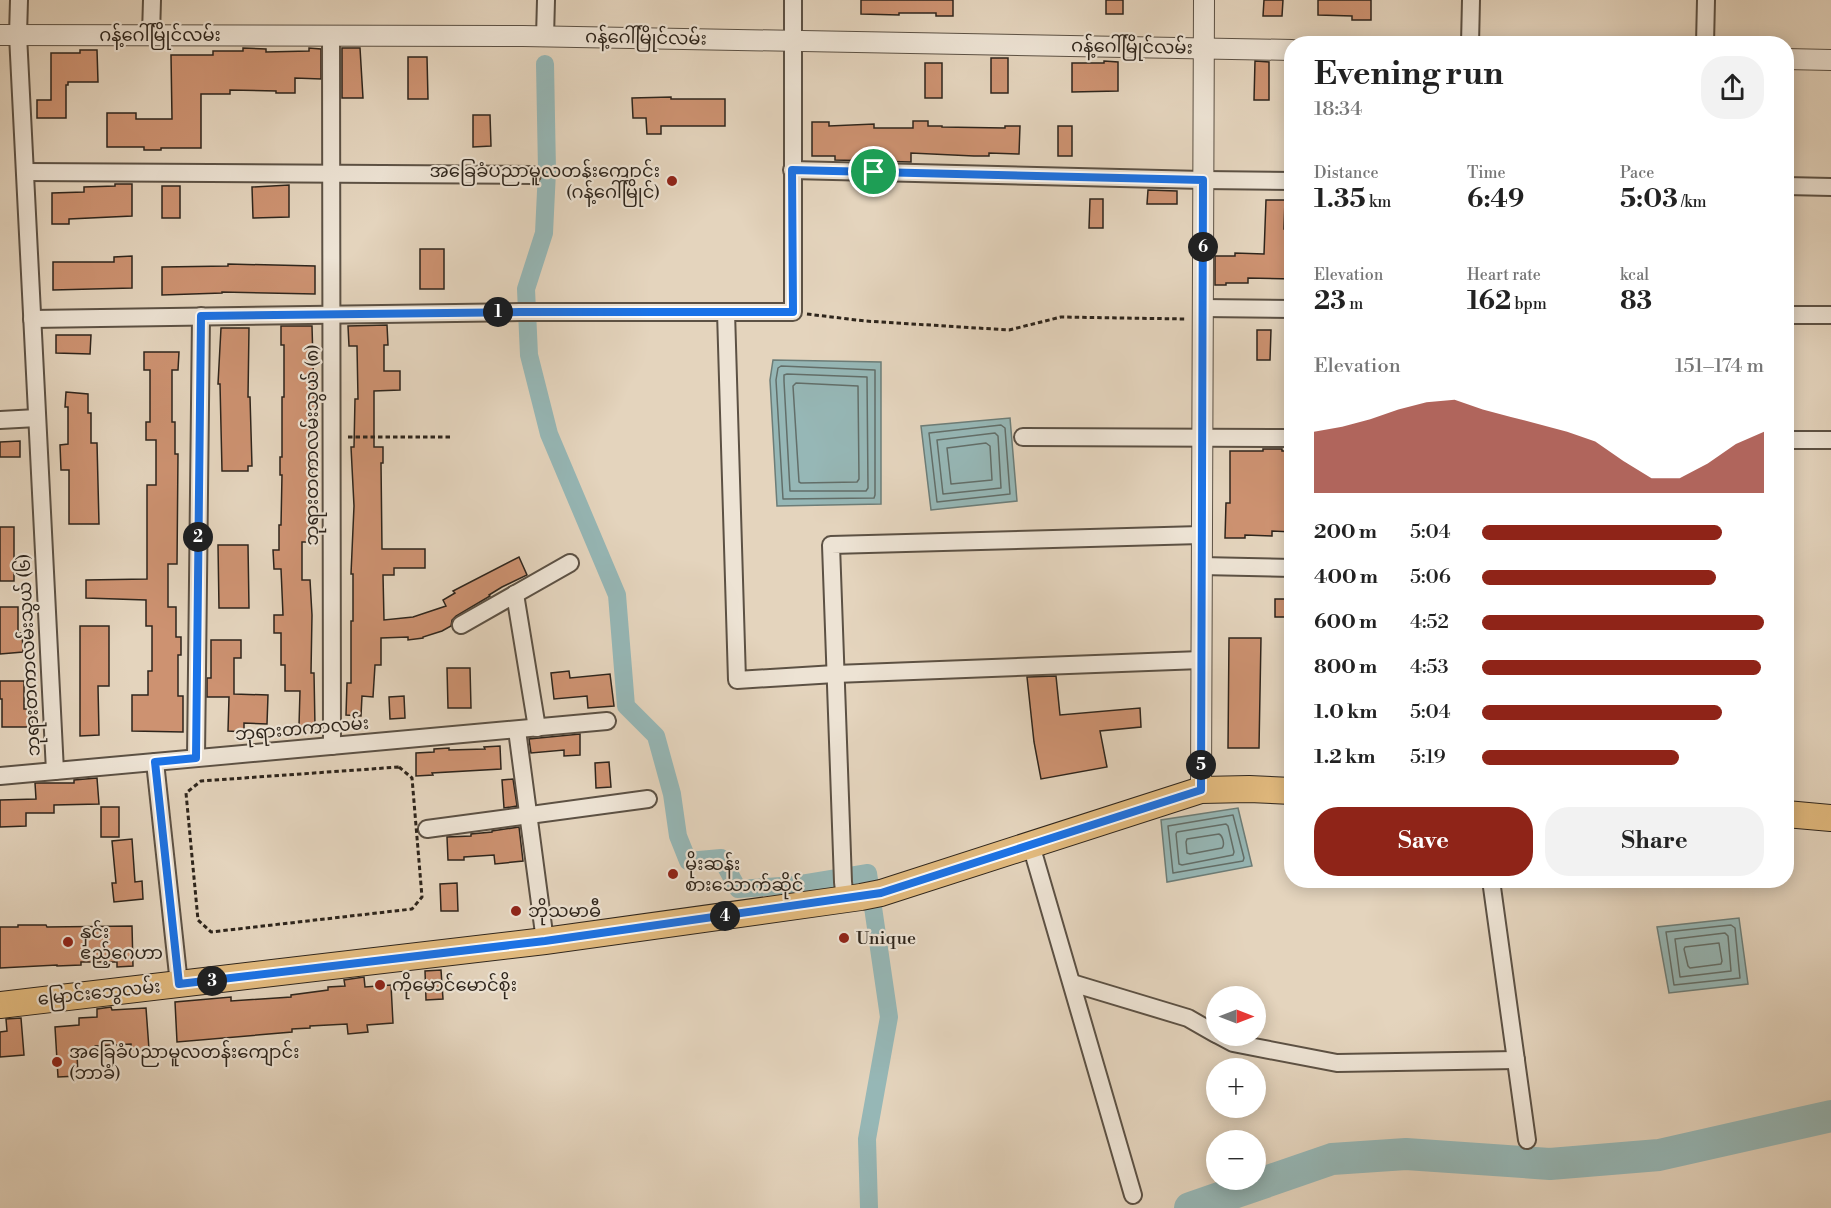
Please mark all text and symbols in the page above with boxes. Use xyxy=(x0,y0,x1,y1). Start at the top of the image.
street label: ဂန့်ဂေါ်မြိုင်လမ်း xyxy=(99,21,221,50)
street label: ဂန့်ဂေါ်မြိုင်လမ်း xyxy=(585,22,707,54)
street label: ဂန့်ဂေါ်မြိုင်လမ်း xyxy=(1071,31,1193,63)
text: Evening run xyxy=(1314,54,1503,95)
button: share xyxy=(1701,56,1764,119)
text: 18:34 xyxy=(1314,97,1362,122)
pin xyxy=(848,146,899,197)
icon: arrive xyxy=(857,155,890,188)
place label: အခြေခံပညာမူလတန်းကျောင်း (ဂန့်ဂေါ်မြိုင်) xyxy=(430,158,660,207)
text: Distance xyxy=(1314,163,1379,183)
text: Time xyxy=(1467,163,1506,183)
text: Pace xyxy=(1620,163,1654,183)
marker: အခြေခံပညာမူလတန်းကျောင်း (ဂန့်ဂေါ်မြိုင်) xyxy=(665,174,679,188)
text: 1.35 xyxy=(1314,183,1366,215)
text: 6:49 xyxy=(1467,183,1524,215)
text: 5:03 xyxy=(1620,183,1678,215)
text: km xyxy=(1366,192,1391,212)
text: /km xyxy=(1678,192,1707,212)
pin: 6 xyxy=(1188,232,1218,262)
text: 6 xyxy=(1198,237,1208,257)
text: Elevation xyxy=(1314,265,1383,285)
text: Heart rate xyxy=(1467,265,1541,285)
text: kcal xyxy=(1620,265,1649,285)
text: 23 xyxy=(1314,285,1346,317)
text: 162 xyxy=(1467,285,1511,317)
text: 83 xyxy=(1620,285,1652,317)
text: m xyxy=(1346,294,1363,314)
text: bpm xyxy=(1511,294,1547,314)
pin: 1 xyxy=(483,297,513,327)
text: 1 xyxy=(494,302,502,322)
street label: ဘုရားတကာလမ်းသွယ် (၈) xyxy=(299,344,327,546)
text: Elevation xyxy=(1314,354,1401,379)
text: 151–174 m xyxy=(1675,354,1764,379)
text: 200 m xyxy=(1314,520,1377,545)
text: 5:04 xyxy=(1410,520,1451,545)
pin: 2 xyxy=(183,522,213,552)
text: 2 xyxy=(193,527,203,547)
street label: ဘုရားတကာလမ်းသွယ် (၆) xyxy=(10,553,49,757)
text: 400 m xyxy=(1314,565,1378,590)
text: 5:06 xyxy=(1410,565,1451,590)
text: 600 m xyxy=(1314,610,1377,635)
text: 4:52 xyxy=(1410,610,1449,635)
text: 800 m xyxy=(1314,655,1377,680)
text: 4:53 xyxy=(1410,655,1448,680)
text: 1.0 km xyxy=(1314,700,1378,725)
text: 5:04 xyxy=(1410,700,1451,725)
street label: ဘုရားတကာလမ်း xyxy=(234,710,370,749)
text: 1.2 km xyxy=(1314,745,1376,770)
text: 5:19 xyxy=(1410,745,1446,770)
pin: 5 xyxy=(1186,750,1216,780)
text: 5 xyxy=(1196,755,1206,775)
button: Save xyxy=(1314,807,1533,876)
button: Share xyxy=(1545,807,1764,876)
place label: မိုးဆန်း စားသောက်ဆိုင် xyxy=(685,850,803,900)
marker: မိုးဆန်း စားသောက်ဆိုင် xyxy=(666,867,680,881)
place label: ဘိုသမာဓီ xyxy=(528,897,601,926)
pin: 4 xyxy=(710,901,740,931)
marker: ဘိုသမာဓီ xyxy=(509,904,523,918)
text: 4 xyxy=(720,906,730,926)
place label: နှင်း ဧည့်ဂေဟာ xyxy=(80,919,163,968)
place label: Unique xyxy=(856,927,916,950)
marker: Unique xyxy=(837,931,851,945)
marker: နှင်း ဧည့်ဂေဟာ xyxy=(61,935,75,949)
pin: 3 xyxy=(197,966,227,996)
text: 3 xyxy=(207,971,217,991)
place label: ကိုမောင်မောင်စိုး xyxy=(392,971,517,1000)
street label: မြောင်းဘွေလမ်း xyxy=(36,973,162,1014)
marker: ကိုမောင်မောင်စိုး xyxy=(373,978,387,992)
north arrow xyxy=(1206,986,1266,1046)
map controls xyxy=(1206,986,1266,1190)
place label: အခြေခံပညာမူလတန်းကျောင်း (ဘာခံ) xyxy=(69,1039,299,1085)
marker: အခြေခံပညာမူလတန်းကျောင်း (ဘာခံ) xyxy=(50,1055,64,1069)
button: + xyxy=(1206,1058,1266,1118)
button: − xyxy=(1206,1130,1266,1190)

